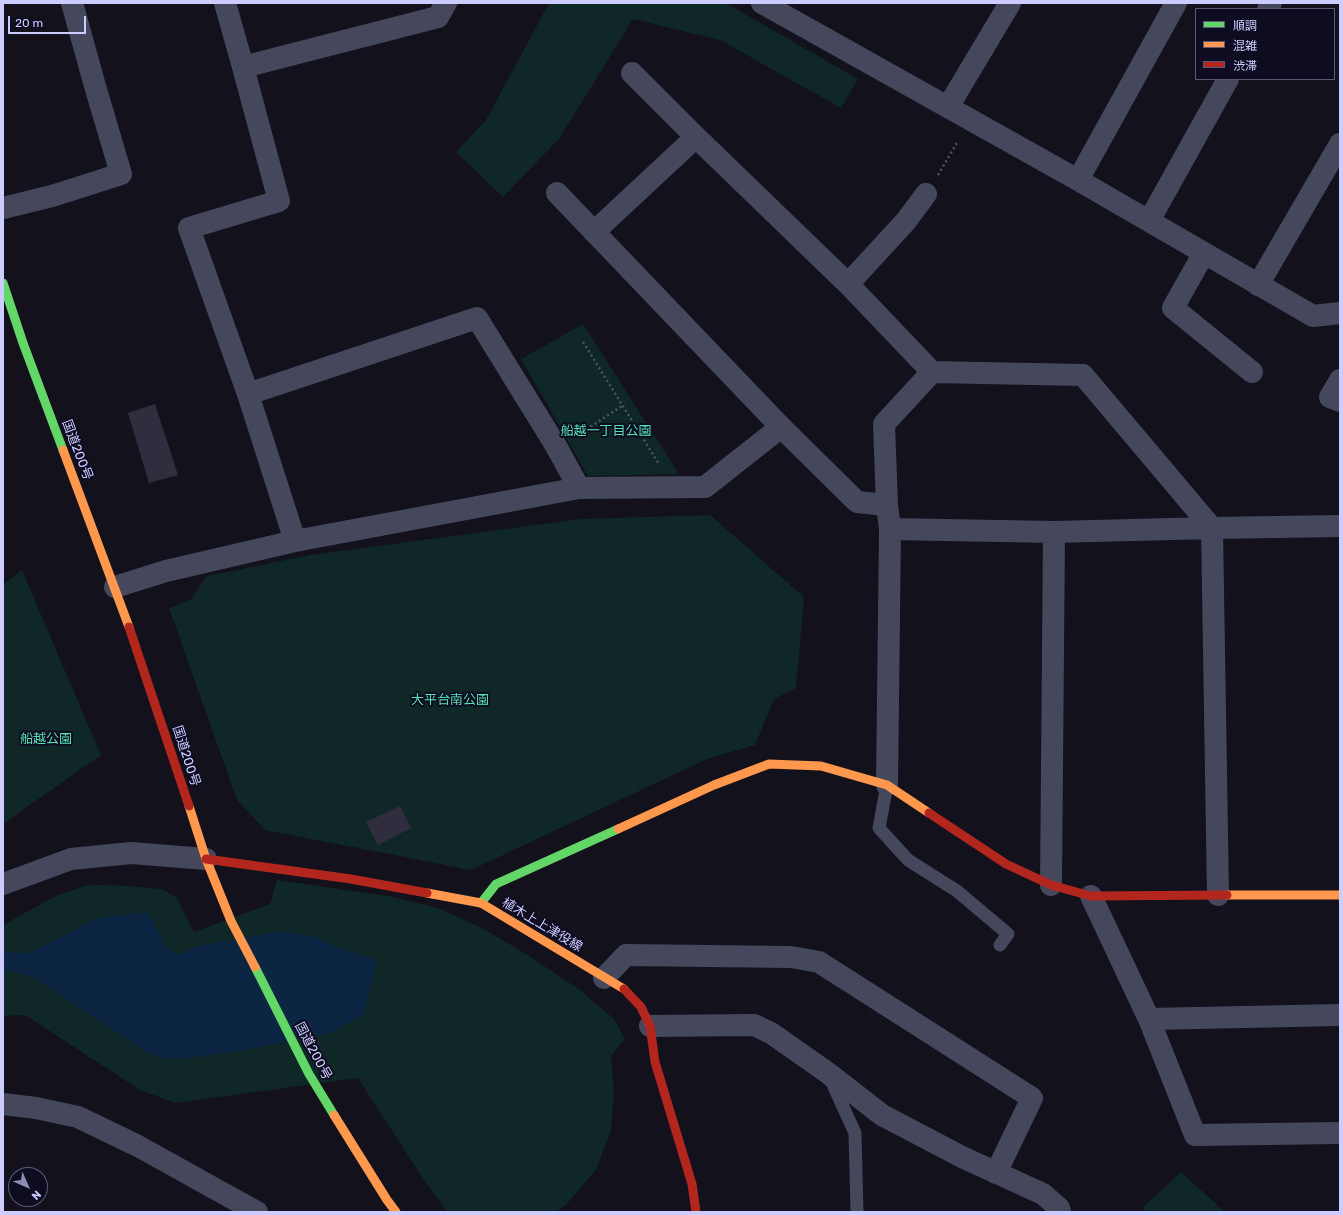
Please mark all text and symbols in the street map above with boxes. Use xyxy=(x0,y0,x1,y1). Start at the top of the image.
scale bar xyxy=(10,8,88,34)
legend xyxy=(1195,8,1335,80)
text: 20 m xyxy=(15,16,43,30)
text: 順調 xyxy=(1233,19,1257,33)
text: 混雑 xyxy=(1233,39,1257,53)
text: 渋滞 xyxy=(1233,59,1257,73)
street label: 国道200号 xyxy=(58,418,96,482)
park label: 船越一丁目公園 xyxy=(561,423,651,439)
park label: 大平台南公園 xyxy=(411,692,489,708)
street label: 国道200号 xyxy=(169,724,203,788)
park label: 船越公園 xyxy=(20,731,72,747)
street label: 植木上上津役線 xyxy=(499,895,585,955)
street label: 国道200号 xyxy=(291,1019,335,1083)
north arrow xyxy=(8,1167,48,1207)
text: N xyxy=(29,1188,44,1203)

